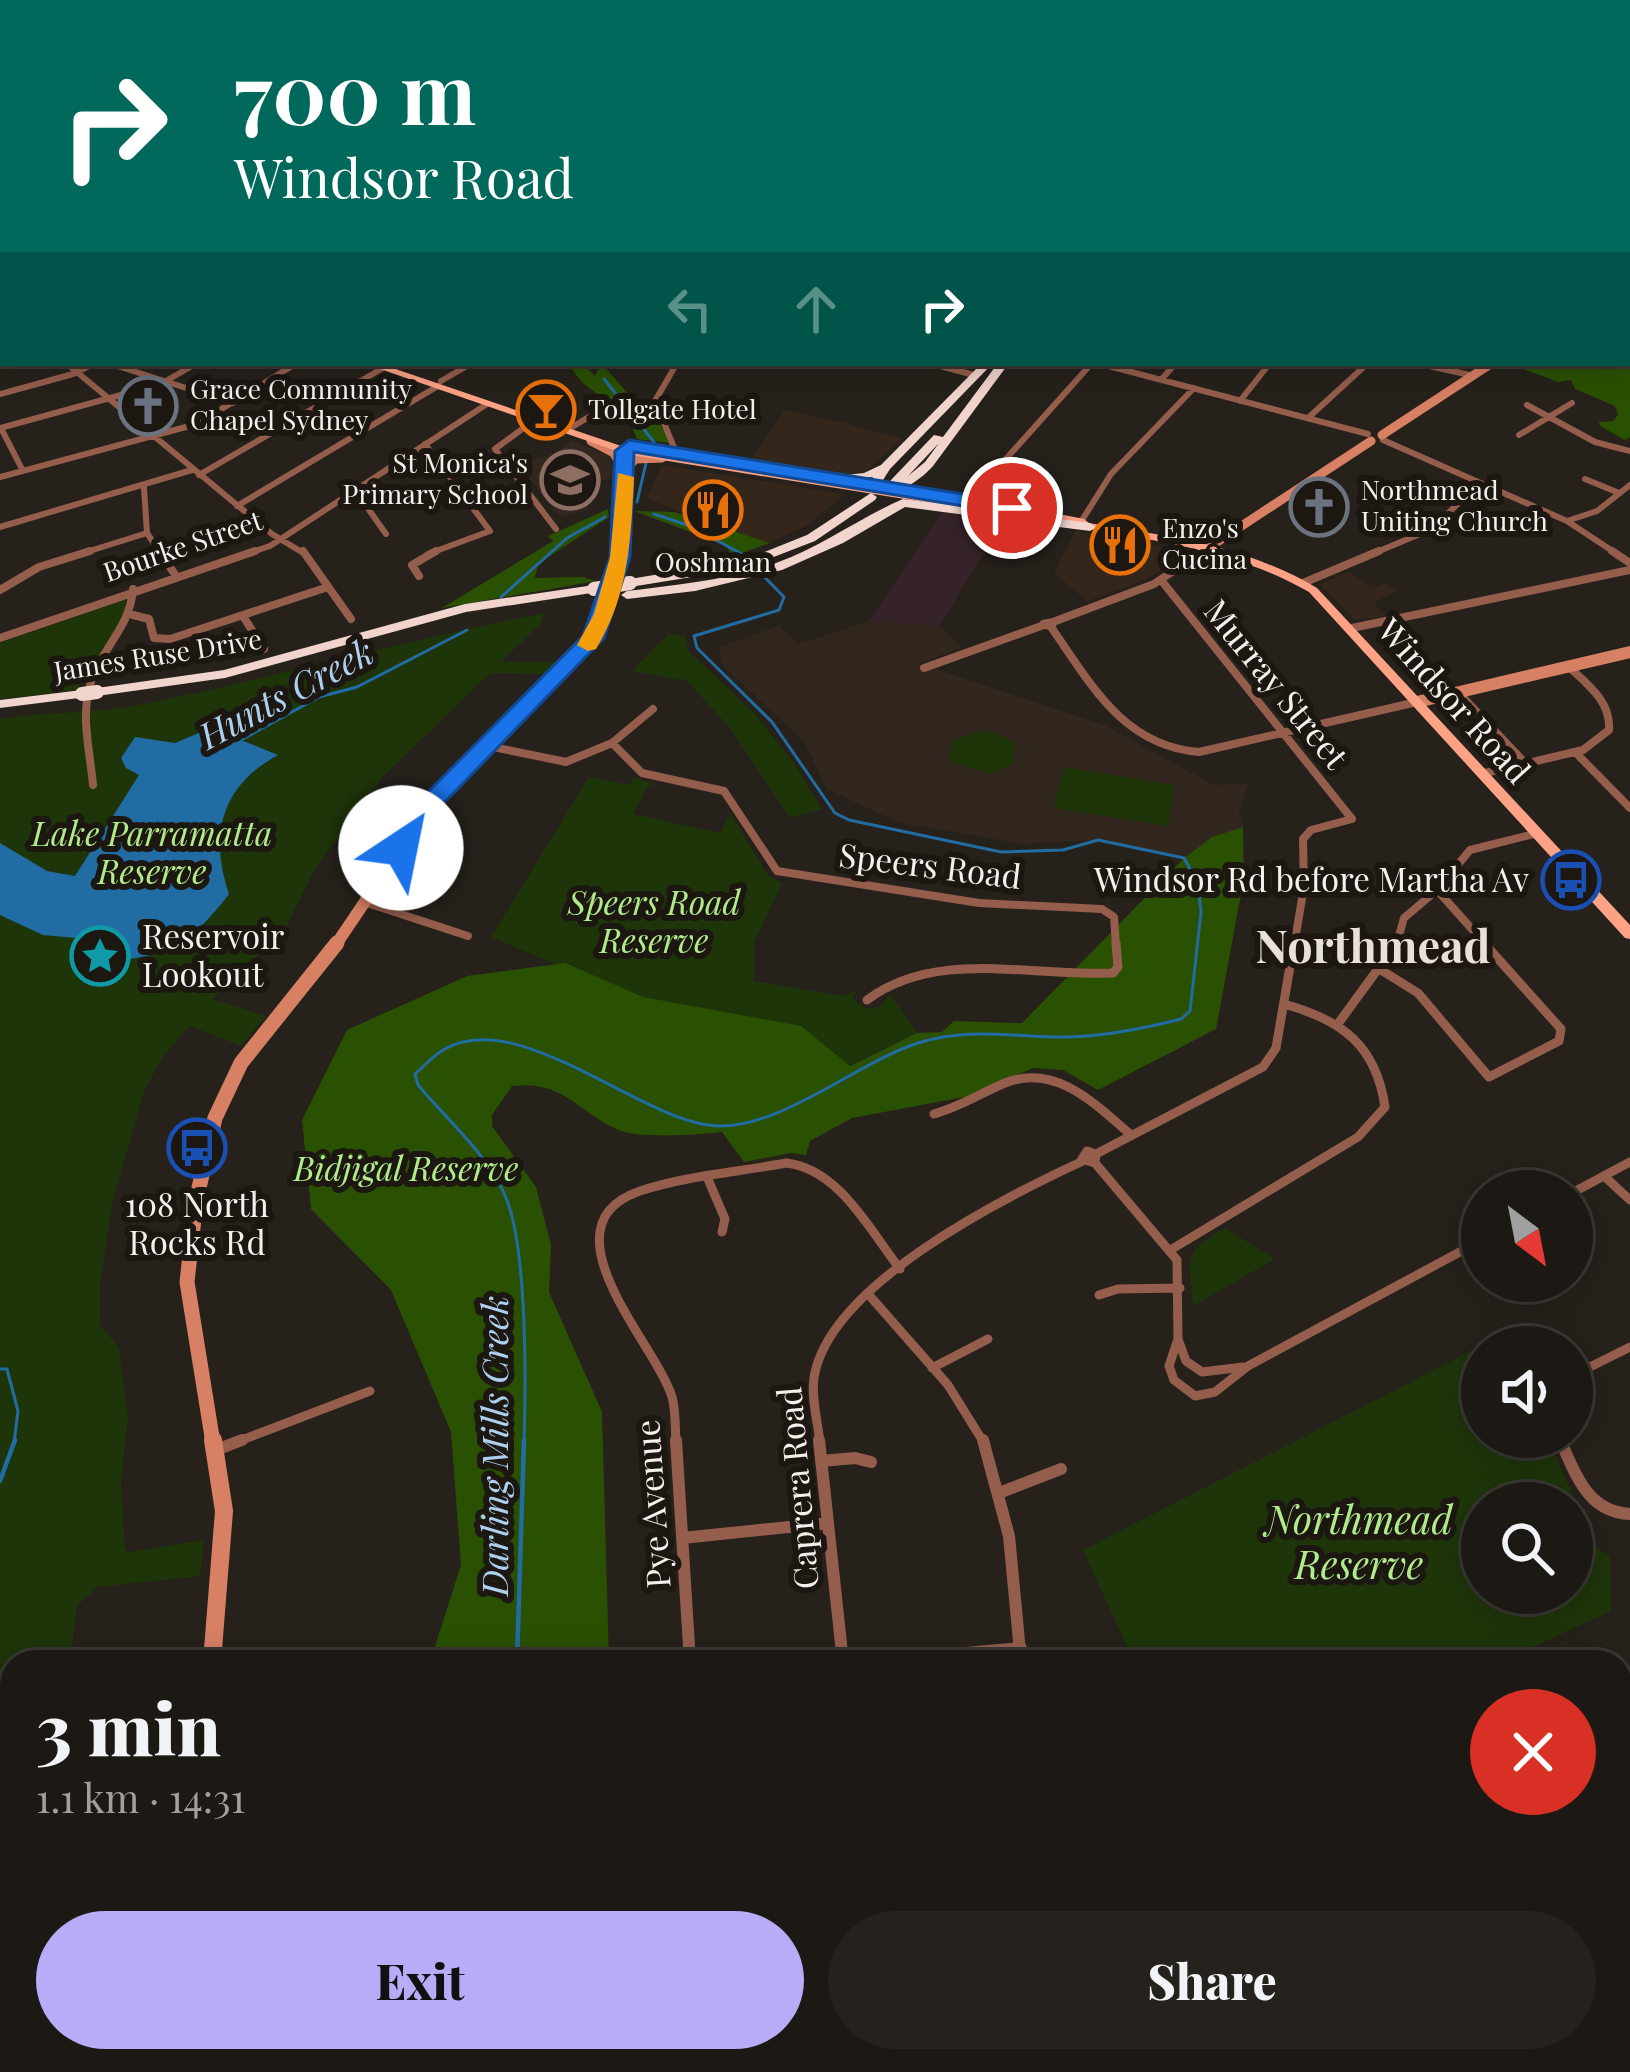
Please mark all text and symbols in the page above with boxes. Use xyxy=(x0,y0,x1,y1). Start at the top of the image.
text: 700 m xyxy=(234,34,476,146)
icon: right xyxy=(36,48,192,204)
text: Windsor Road xyxy=(234,141,574,213)
icon: left xyxy=(657,276,723,342)
icon: ahead xyxy=(783,276,849,342)
icon: right xyxy=(909,276,975,342)
place label: Grace Community Chapel Sydney xyxy=(190,370,413,437)
church icon: Grace Community Chapel Sydney xyxy=(117,375,179,437)
bar icon: Tollgate Hotel xyxy=(515,379,577,441)
place label: Tollgate Hotel xyxy=(588,390,757,426)
place label: St Monica's Primary School xyxy=(343,444,528,511)
school or university icon: St Monica's Primary School xyxy=(539,449,601,511)
pin xyxy=(961,457,1063,559)
place label: Northmead Uniting Church xyxy=(1361,471,1548,538)
icon: arrive xyxy=(979,475,1045,541)
church icon: Northmead Uniting Church xyxy=(1288,476,1350,538)
restaurant icon: Ooshman xyxy=(682,479,744,541)
street label: Bourke Street xyxy=(98,501,267,589)
place label: Enzo's Cucina xyxy=(1162,509,1247,576)
restaurant icon: Enzo's Cucina xyxy=(1089,514,1151,576)
place label: Ooshman xyxy=(655,543,771,579)
street label: Murray Street xyxy=(1196,589,1360,778)
street label: Windsor Road xyxy=(1369,607,1541,792)
street label: James Ruse Drive xyxy=(50,620,264,688)
water label: Hunts Creek xyxy=(188,626,381,759)
position arrow xyxy=(338,785,464,911)
park label: Lake Parramatta Reserve xyxy=(30,810,272,892)
street label: Speers Road xyxy=(837,831,1024,897)
bus stop icon: Windsor Rd before Martha Av xyxy=(1540,849,1602,911)
place label: Windsor Rd before Martha Av xyxy=(1093,856,1530,900)
park label: Speers Road Reserve xyxy=(567,879,741,961)
place label: Reservoir Lookout xyxy=(142,913,285,995)
district label: Northmead xyxy=(1256,914,1491,974)
place icon: Reservoir Lookout xyxy=(69,925,131,987)
bus stop icon: 108 North Rocks Rd xyxy=(166,1117,228,1179)
park label: Bidjigal Reserve xyxy=(292,1145,518,1189)
north arrow xyxy=(1461,1170,1593,1302)
map controls xyxy=(1461,1170,1593,1614)
place label: 108 North Rocks Rd xyxy=(125,1181,269,1263)
water label: Darling Mills Creek xyxy=(469,1296,517,1598)
button: sound xyxy=(1461,1326,1593,1458)
street label: Caprera Road xyxy=(765,1385,827,1591)
street label: Pye Avenue xyxy=(623,1419,679,1590)
button: search xyxy=(1461,1482,1593,1614)
park label: Northmead Reserve xyxy=(1262,1492,1454,1589)
text: 3 min xyxy=(36,1678,221,1774)
button: close xyxy=(1470,1689,1596,1815)
text: 1.1 km · 14:31 xyxy=(36,1771,245,1823)
button: Exit xyxy=(36,1911,804,2049)
button: Share xyxy=(828,1911,1596,2049)

